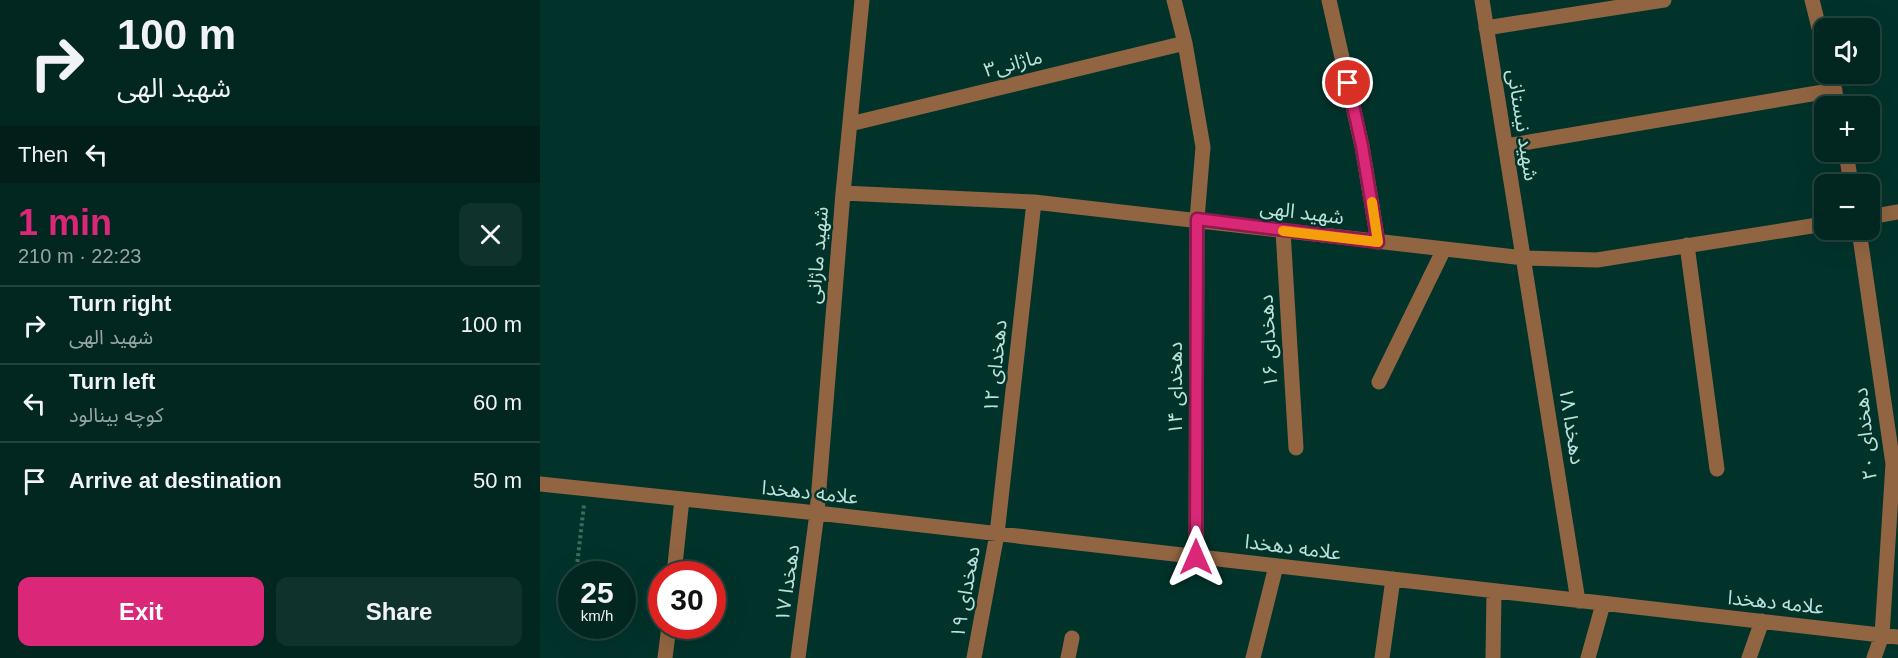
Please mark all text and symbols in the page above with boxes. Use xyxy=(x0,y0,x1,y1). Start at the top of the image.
text: 100 m xyxy=(117,11,236,58)
map controls xyxy=(1814,18,1880,240)
button: sound xyxy=(1814,18,1880,84)
icon: right xyxy=(18,24,96,102)
street label: ماژانی۳ xyxy=(981,45,1045,82)
pin xyxy=(1322,57,1373,108)
icon: arrive xyxy=(1331,66,1364,99)
street label: شهید نیستانی xyxy=(1502,68,1543,183)
text: شهید الهی xyxy=(117,73,231,103)
button: + xyxy=(1814,96,1880,162)
icon: left xyxy=(80,138,113,171)
text: Then xyxy=(18,142,68,167)
button: − xyxy=(1814,174,1880,240)
street label: شهید الهی xyxy=(1259,196,1345,229)
text: 1 min xyxy=(18,202,112,243)
button: close xyxy=(459,203,522,266)
street label: شهید ماژانی xyxy=(802,205,833,305)
text: 210 m · 22:23 xyxy=(18,245,141,267)
text: Turn right xyxy=(69,291,171,316)
street label: دهخدای ۱۶ xyxy=(1255,294,1282,388)
icon: right xyxy=(18,309,51,342)
text: 100 m xyxy=(461,312,522,337)
street label: دهخدای ۱۲ xyxy=(979,319,1012,413)
text: شهید الهی xyxy=(69,326,153,348)
street label: دهخدای ۱۴ xyxy=(1164,342,1187,434)
text: Turn left xyxy=(69,369,155,394)
street label: دهخدا ۱۸ xyxy=(1555,386,1589,466)
icon: left xyxy=(18,387,51,420)
street label: دهخدای ۲۰ xyxy=(1849,387,1882,481)
text: 60 m xyxy=(473,390,522,415)
text: کوچه بینالود xyxy=(69,404,163,426)
icon: arrive xyxy=(18,465,51,498)
text: Arrive at destination xyxy=(69,468,282,493)
text: 50 m xyxy=(473,468,522,493)
street label: علامه دهخدا xyxy=(761,476,859,508)
position arrow xyxy=(1164,525,1228,589)
street label: علامه دهخدا xyxy=(1244,530,1342,564)
street label: دهخدا ۱۷ xyxy=(771,543,803,623)
street label: دهخدای ۱۹ xyxy=(946,544,985,640)
speed limit sign: 30 xyxy=(648,561,726,639)
text: 25 xyxy=(580,576,614,609)
button: Exit xyxy=(18,577,264,646)
button: Share xyxy=(276,577,522,646)
street label: علامه دهخدا xyxy=(1727,586,1825,618)
text: km/h xyxy=(581,607,613,624)

